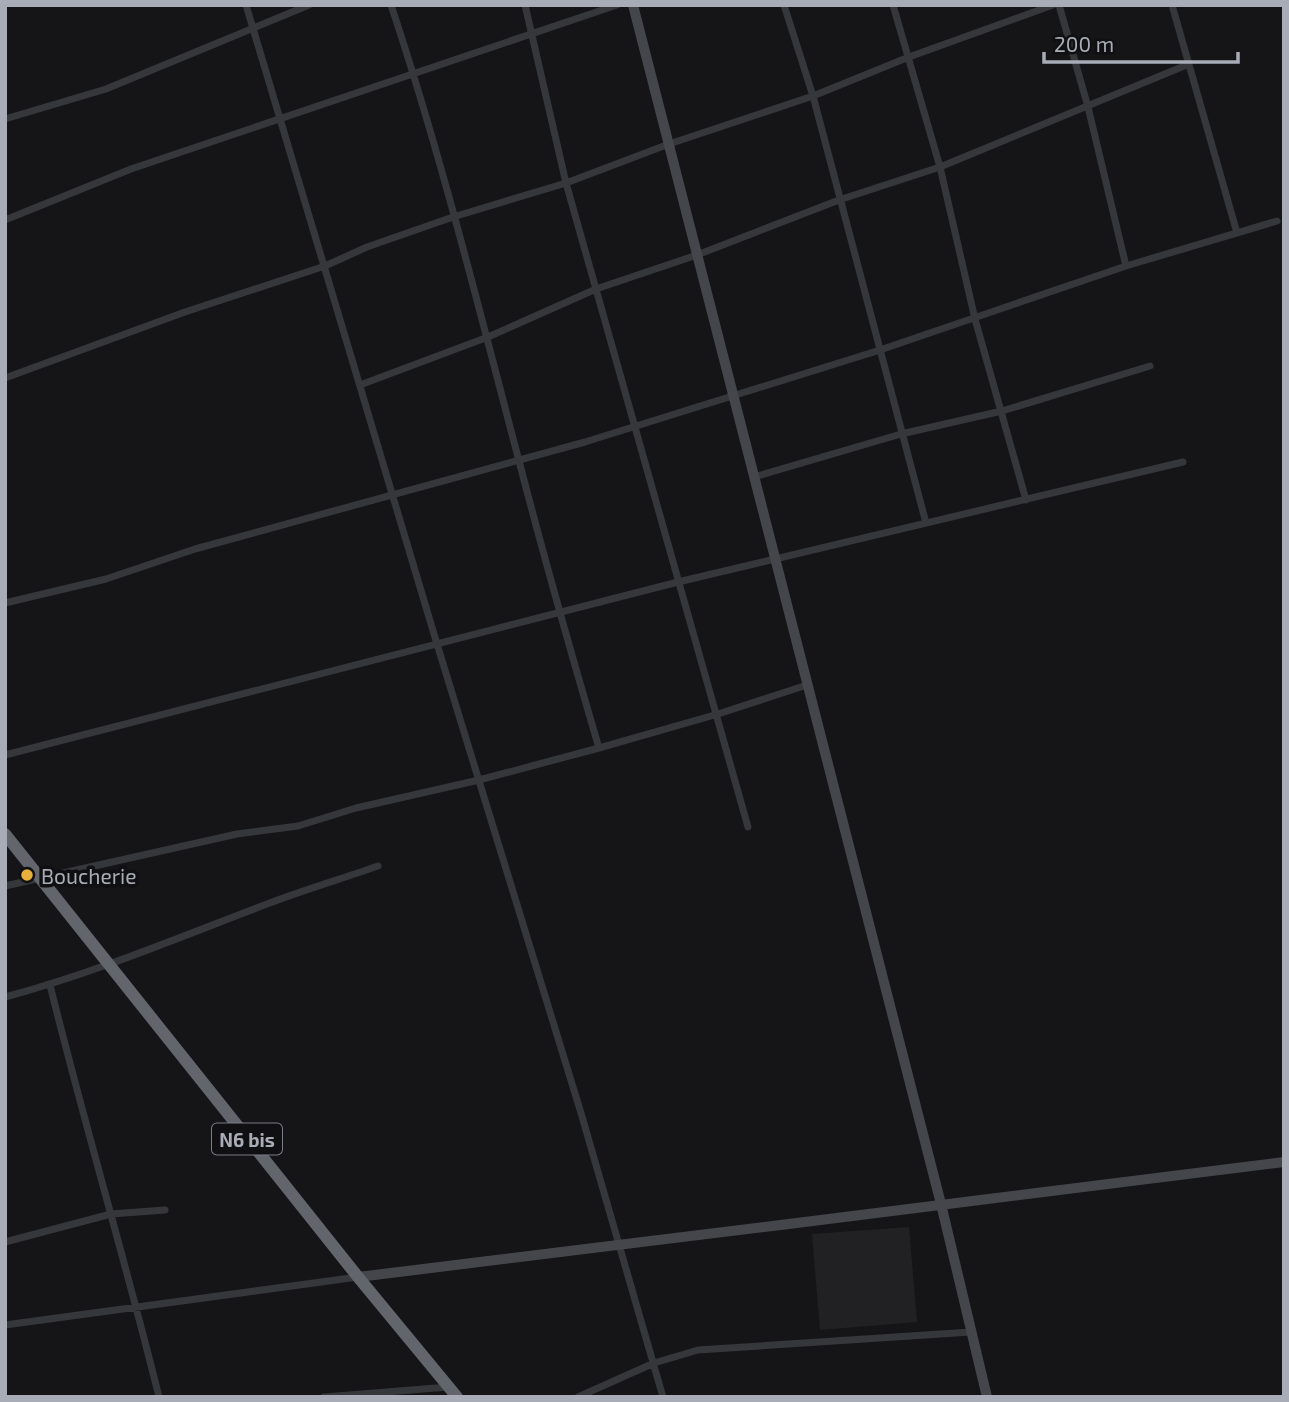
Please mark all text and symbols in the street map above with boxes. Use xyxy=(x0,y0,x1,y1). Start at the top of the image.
scale bar xyxy=(1044,21,1238,65)
text: 200 m xyxy=(1054,31,1114,56)
place label: Boucherie xyxy=(41,863,137,888)
marker: Boucherie xyxy=(19,867,35,883)
road number: N6 bis xyxy=(212,1124,282,1154)

